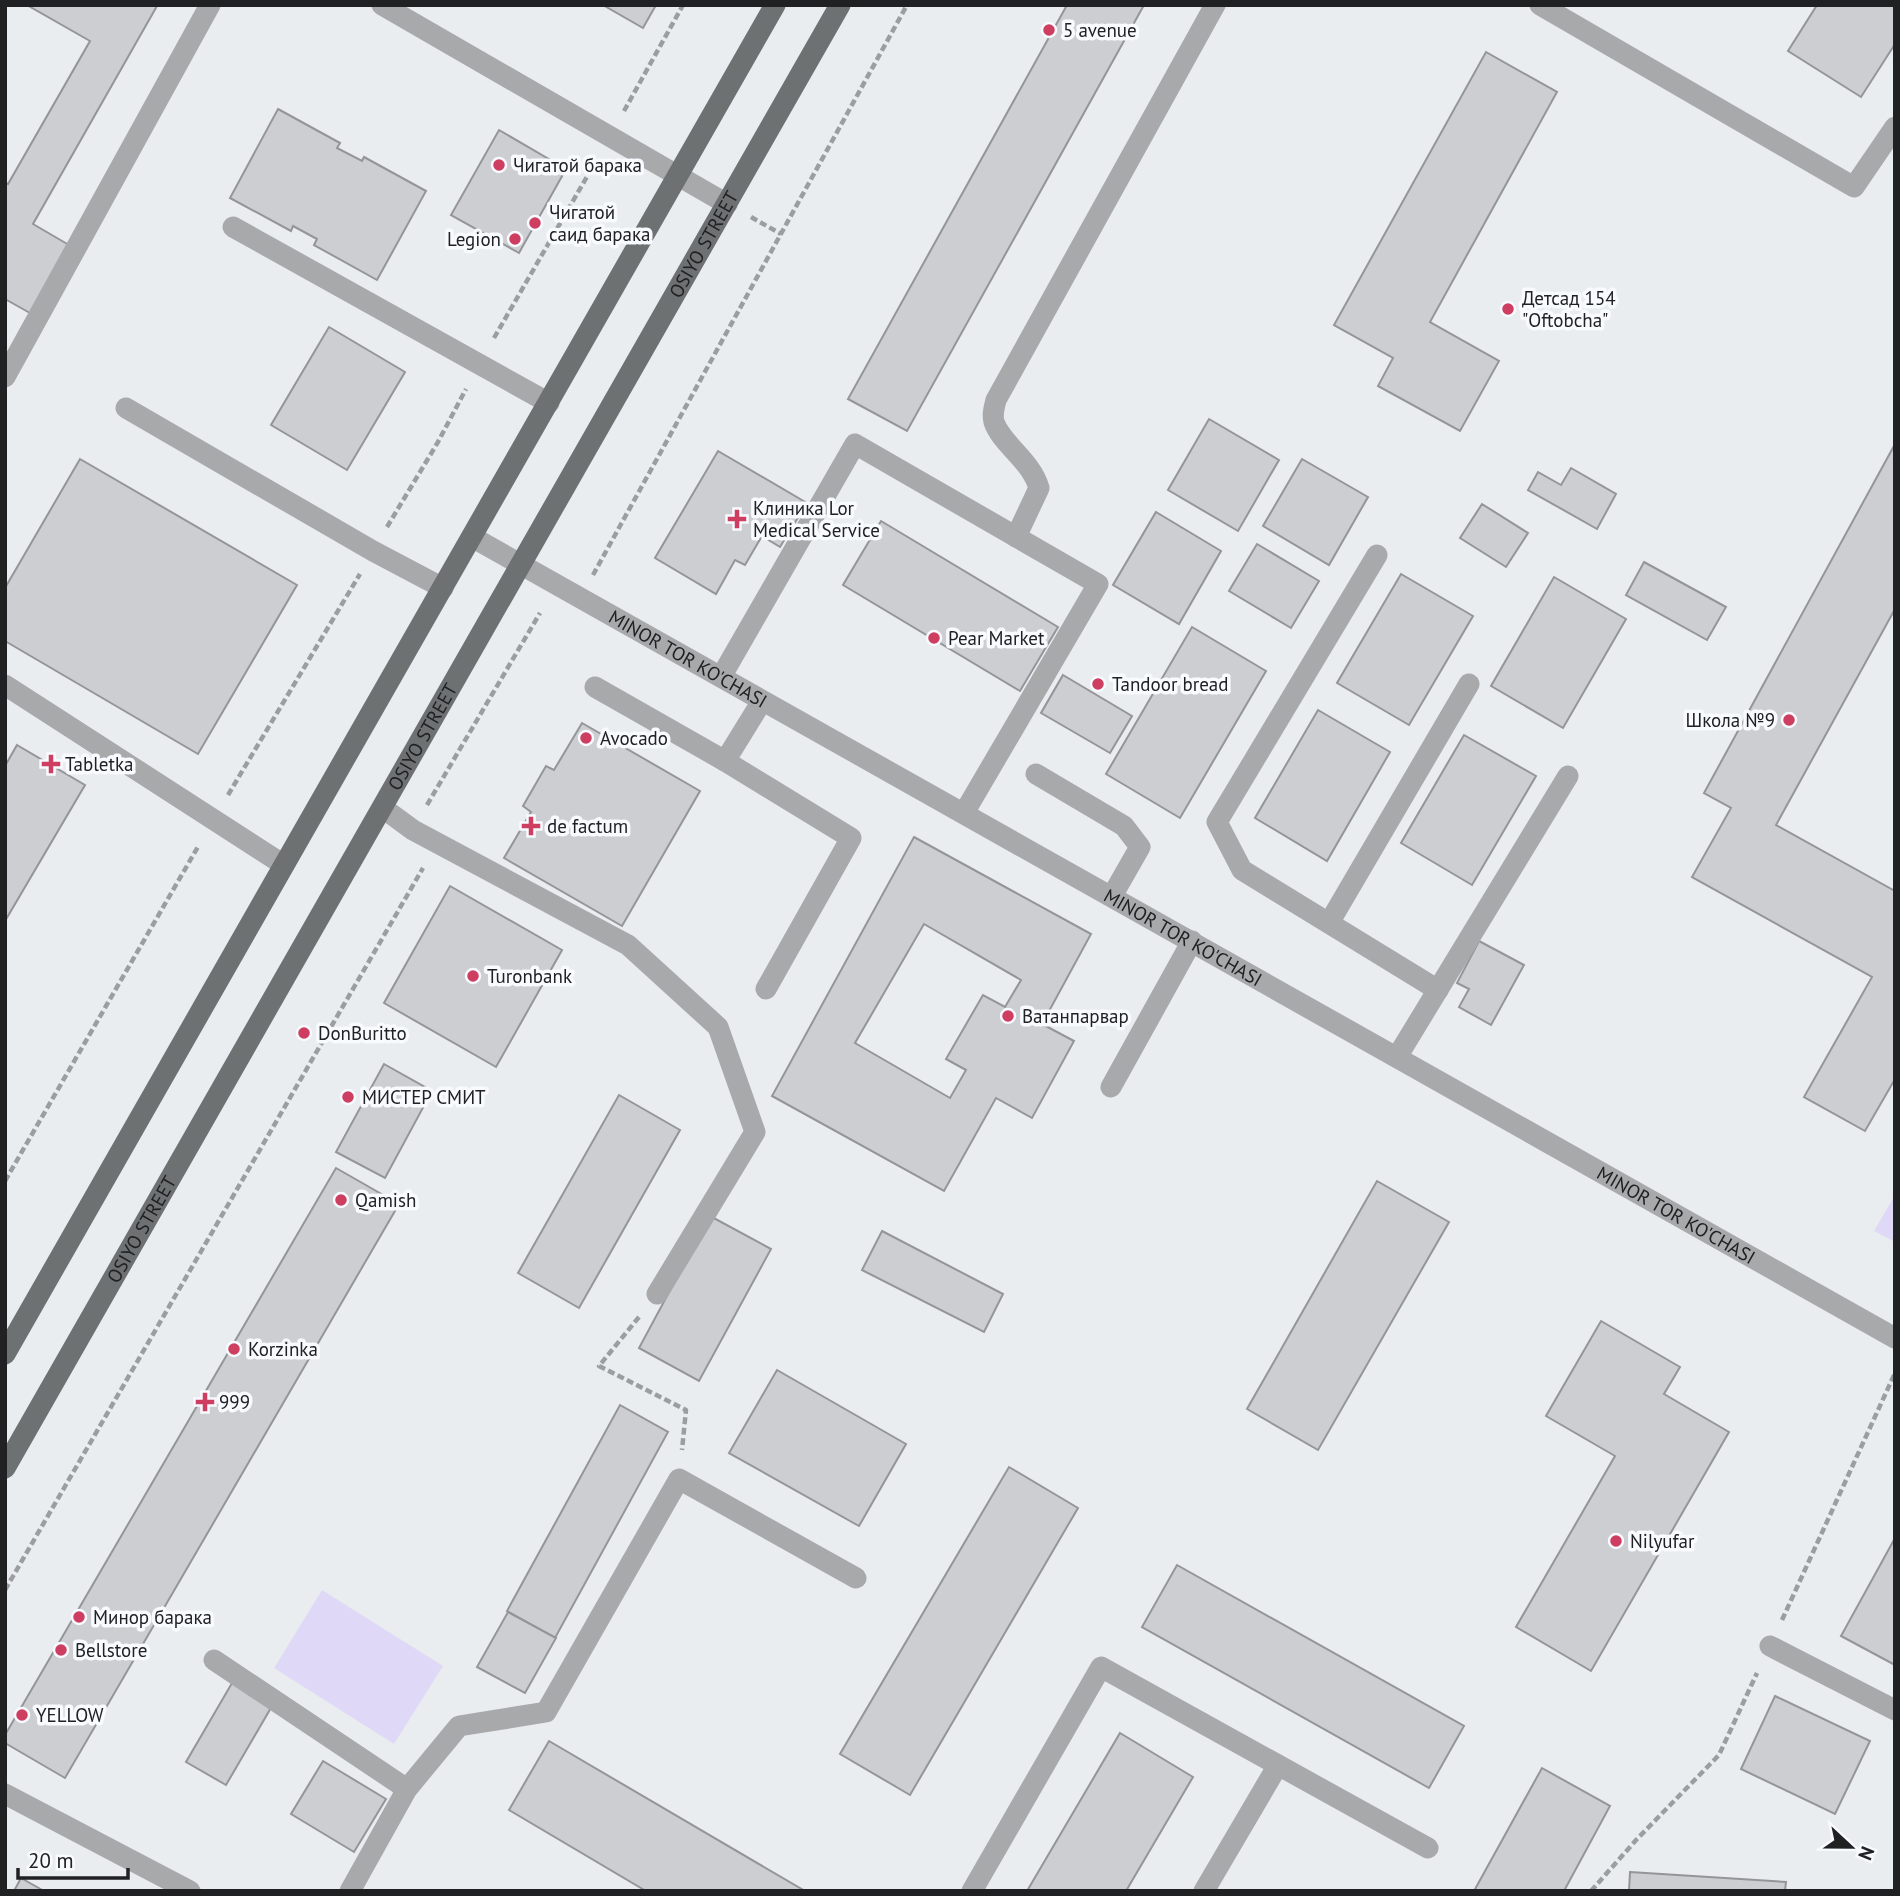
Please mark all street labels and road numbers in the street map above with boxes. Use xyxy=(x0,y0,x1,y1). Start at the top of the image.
street label: OSIYO STREET xyxy=(663,186,744,302)
street label: MINOR TOR KO'CHASI xyxy=(605,605,772,713)
street label: OSIYO STREET xyxy=(382,679,463,795)
street label: MINOR TOR KO'CHASI xyxy=(1100,883,1266,991)
street label: MINOR TOR KO'CHASI xyxy=(1593,1161,1760,1269)
street label: OSIYO STREET xyxy=(101,1171,182,1287)

